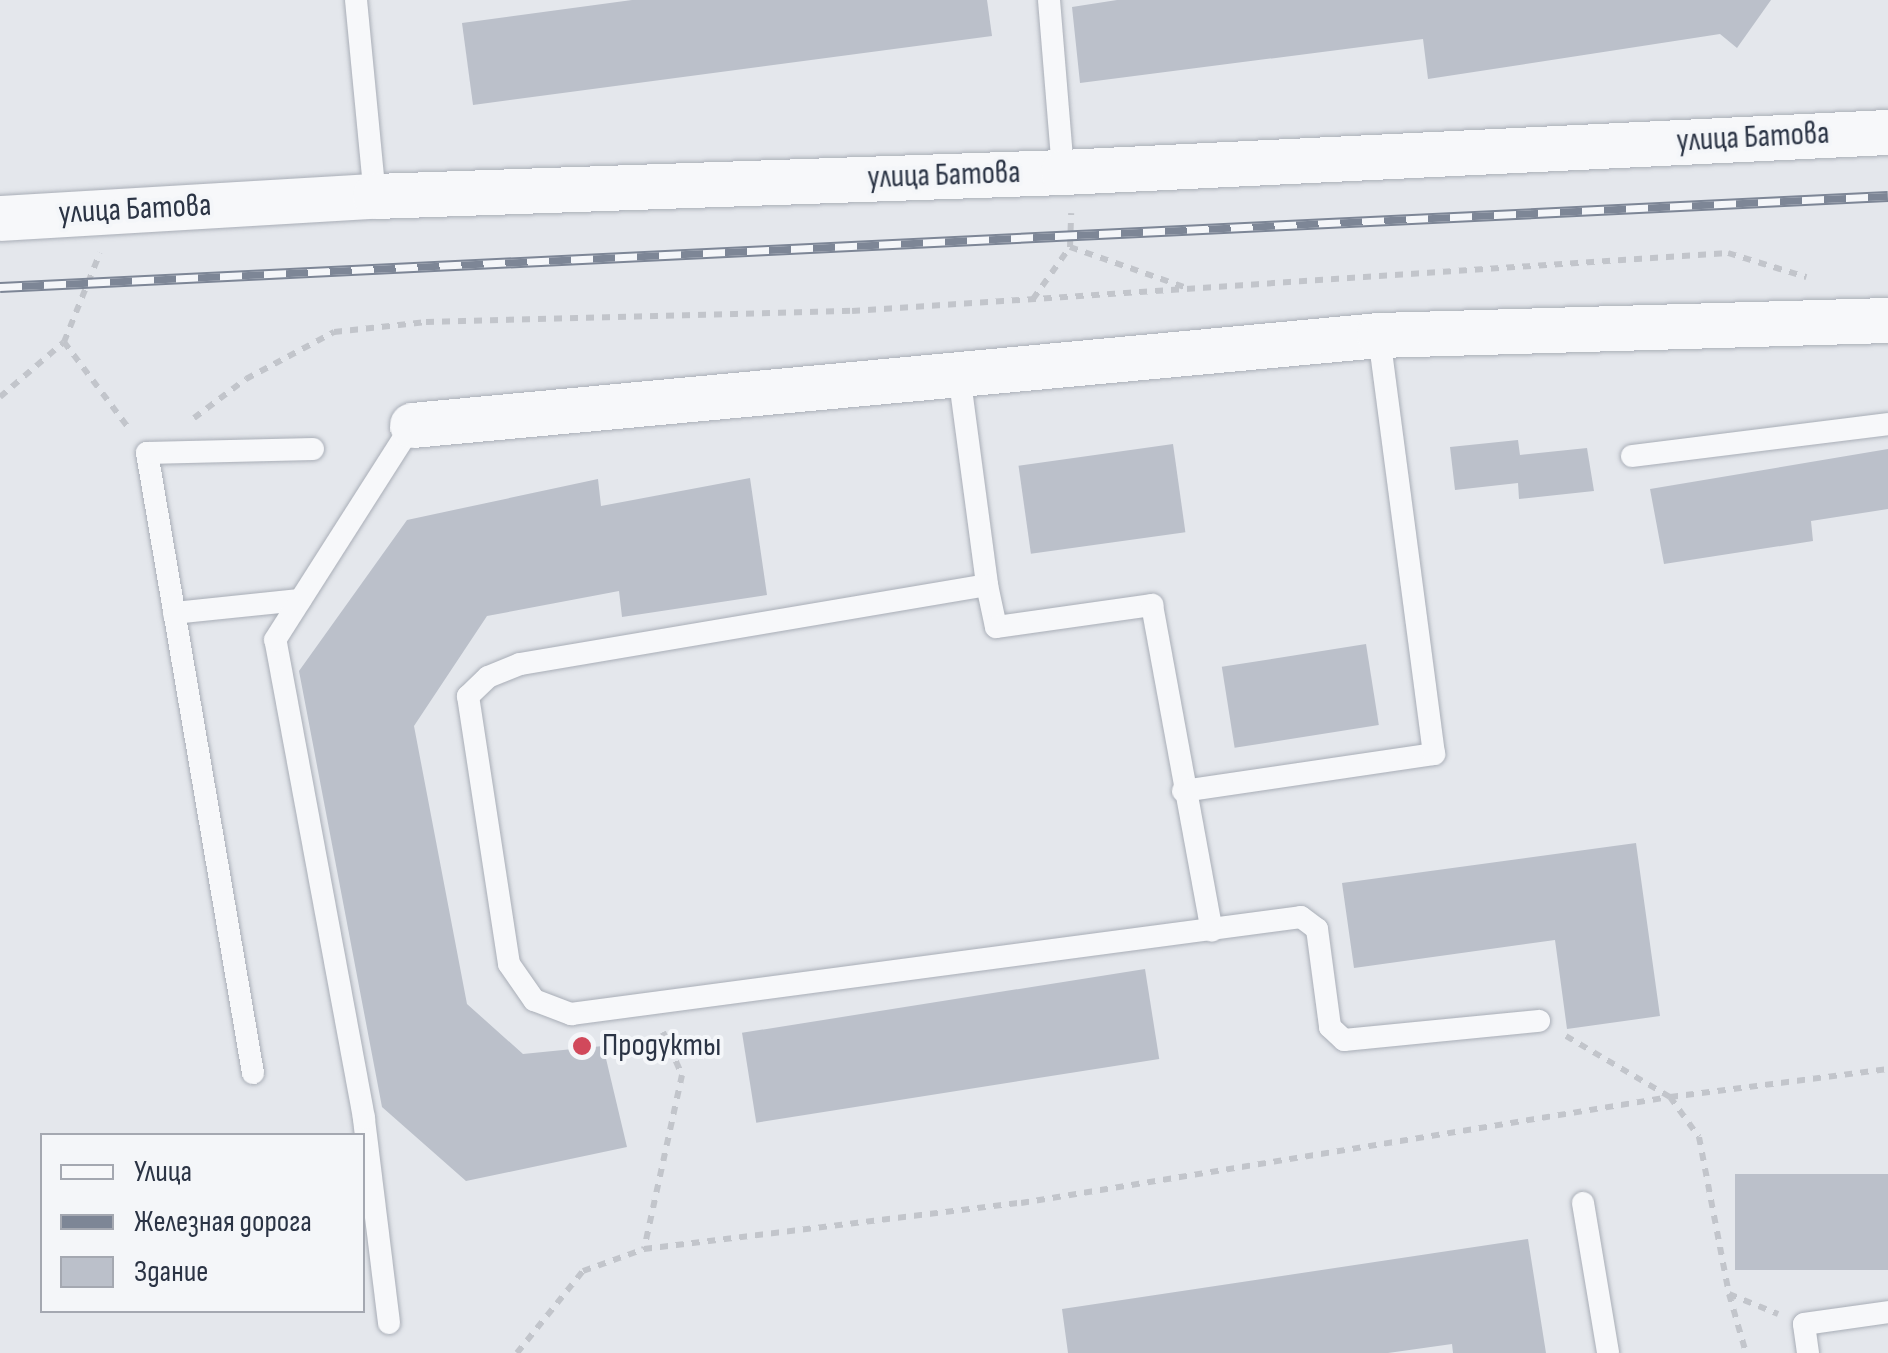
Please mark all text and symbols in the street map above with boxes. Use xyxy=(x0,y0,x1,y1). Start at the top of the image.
street label: улица Батова xyxy=(1676,115,1830,161)
street label: улица Батова xyxy=(867,154,1021,198)
street label: улица Батова xyxy=(58,187,212,233)
place label: Продукты xyxy=(602,1027,721,1065)
marker: Продукты xyxy=(571,1035,593,1057)
legend xyxy=(40,1133,365,1313)
text: Улица xyxy=(134,1154,192,1190)
text: Железная дорога xyxy=(134,1204,312,1240)
text: Здание xyxy=(134,1254,208,1290)

